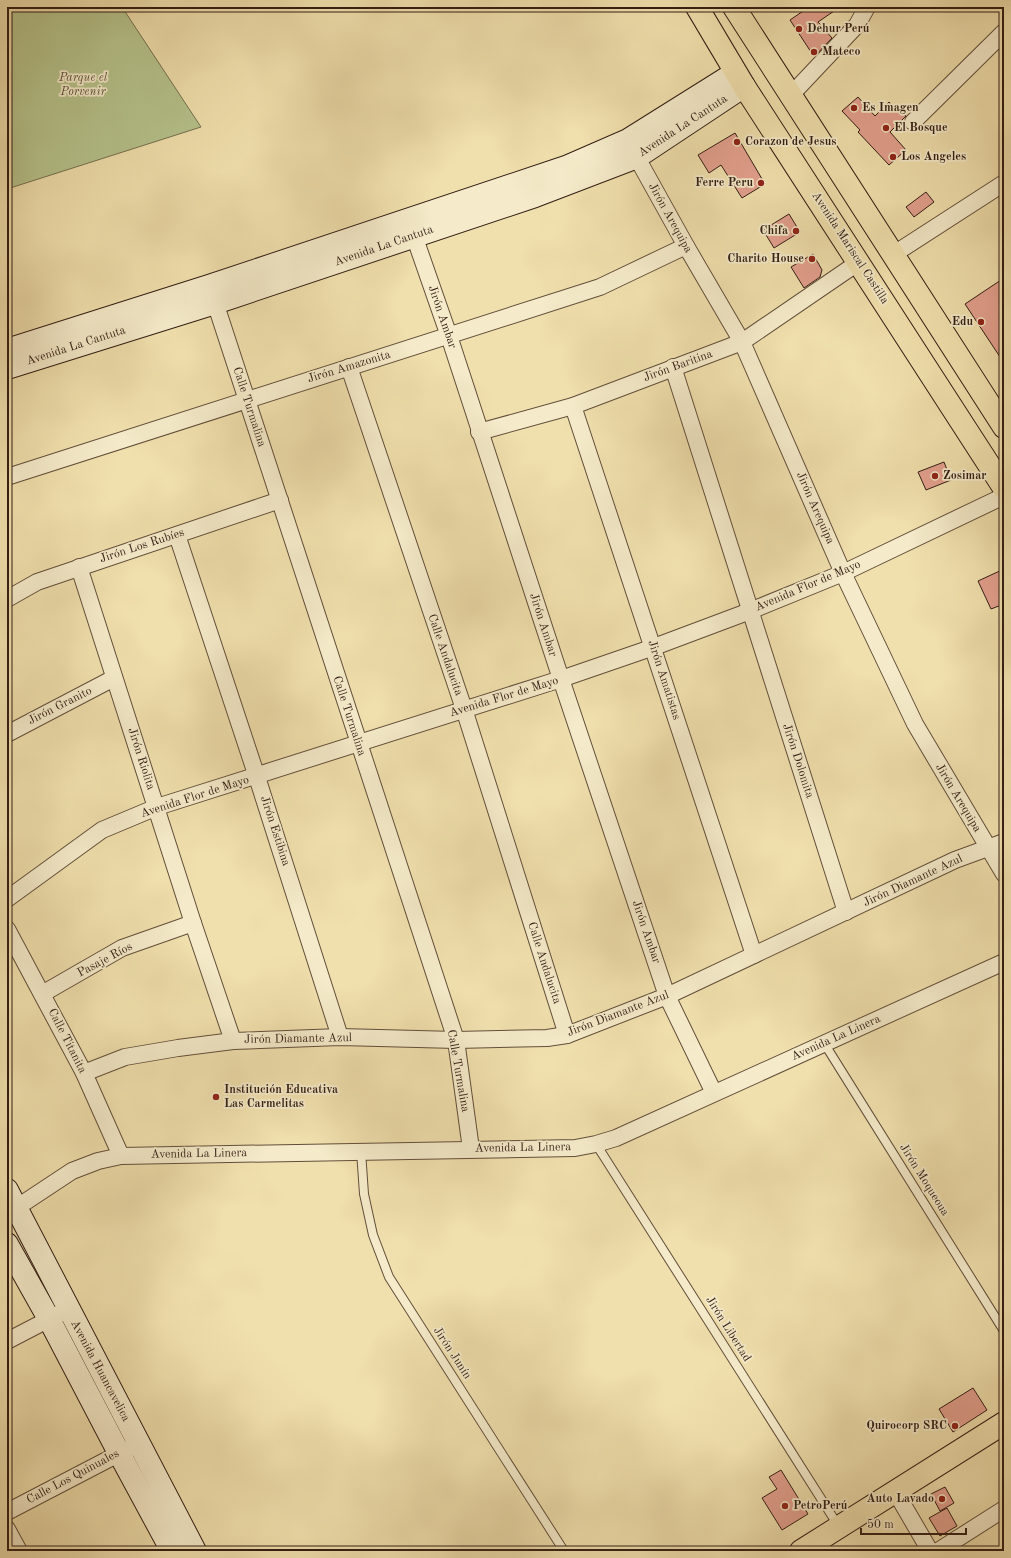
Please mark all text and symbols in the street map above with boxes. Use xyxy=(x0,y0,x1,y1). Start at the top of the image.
place label: Dehur Perú xyxy=(807,23,870,35)
marker: Dehur Perú xyxy=(794,24,804,34)
place label: Mateco xyxy=(822,46,860,58)
marker: Mateco xyxy=(809,47,819,57)
park label: Parque el Porvenir xyxy=(58,72,108,98)
street label: Avenida La Cantuta xyxy=(636,93,730,159)
place label: Es Imagen xyxy=(862,102,919,114)
marker: Es Imagen xyxy=(849,103,859,113)
place label: El Bosque xyxy=(894,122,948,134)
marker: El Bosque xyxy=(881,123,891,133)
place label: Corazon de Jesus xyxy=(745,136,836,148)
marker: Corazon de Jesus xyxy=(732,137,742,147)
place label: Los Angeles xyxy=(901,151,966,163)
marker: Los Angeles xyxy=(888,152,898,162)
place label: Ferre Peru xyxy=(695,177,753,189)
marker: Ferre Peru xyxy=(756,178,766,188)
street label: Jirón Arequipa xyxy=(646,181,694,255)
street label: Avenida Mariscal Castilla xyxy=(809,190,891,306)
street label: Avenida La Cantuta xyxy=(333,223,435,269)
place label: Chifa xyxy=(760,225,788,237)
marker: Chifa xyxy=(791,226,801,236)
place label: Charito House xyxy=(727,253,804,265)
marker: Charito House xyxy=(807,254,817,264)
street label: Jirón Ambar xyxy=(426,284,458,350)
place label: Edu xyxy=(952,316,973,328)
marker: Edu xyxy=(976,317,986,327)
street label: Avenida La Cantuta xyxy=(25,324,127,368)
street label: Jirón Baritina xyxy=(642,348,714,384)
street label: Jirón Amazonita xyxy=(306,349,392,385)
street label: Calle Turmalina xyxy=(230,365,268,449)
street label: Jirón Arequipa xyxy=(794,470,836,546)
place label: Zosimar xyxy=(943,470,987,482)
marker: Zosimar xyxy=(930,471,940,481)
street label: Jirón Los Rubíes xyxy=(98,527,186,565)
street label: Avenida Flor de Mayo xyxy=(754,558,863,614)
street label: Jirón Ambar xyxy=(527,592,559,658)
street label: Calle Andalucita xyxy=(425,613,465,697)
street label: Jirón Amatistas xyxy=(645,639,683,721)
street label: Calle Turmalina xyxy=(330,674,368,758)
street label: Avenida Flor de Mayo xyxy=(448,675,560,719)
street label: Jirón Granito xyxy=(26,685,94,727)
street label: Jirón Dolomita xyxy=(780,722,816,800)
street label: Jirón Riolita xyxy=(125,726,157,792)
street label: Jirón Arequipa xyxy=(933,762,983,835)
street label: Avenida Flor de Mayo xyxy=(139,774,251,820)
street label: Jirón Estibina xyxy=(258,794,292,868)
street label: Jirón Diamante Azul xyxy=(861,853,965,909)
street label: Jirón Ambar xyxy=(630,899,662,965)
street label: Calle Andalucita xyxy=(525,921,563,1006)
street label: Pasaje Ríos xyxy=(76,941,134,979)
street label: Jirón Diamante Azul xyxy=(565,989,671,1039)
street label: Calle Titanita xyxy=(46,1007,89,1075)
street label: Avenida La Linera xyxy=(790,1013,883,1063)
street label: Calle Turmalina xyxy=(445,1029,471,1113)
street label: Jirón Diamante Azul xyxy=(244,1032,352,1046)
place label: Institución Educativa Las Carmelitas xyxy=(224,1084,338,1110)
marker: Institución Educativa Las Carmelitas xyxy=(211,1092,221,1102)
street label: Avenida La Linera xyxy=(475,1141,571,1155)
street label: Jirón Moqueoua xyxy=(897,1142,951,1218)
street label: Avenida La Linera xyxy=(151,1147,247,1161)
street label: Jirón Libertad xyxy=(703,1294,753,1364)
street label: Avenida Huancavelica xyxy=(68,1318,132,1424)
street label: Jirón Junín xyxy=(431,1325,474,1382)
place label: Quirocorp SRC xyxy=(866,1420,947,1432)
marker: Quirocorp SRC xyxy=(950,1421,960,1431)
street label: Calle Los Quinuales xyxy=(25,1448,121,1506)
place label: Auto Lavado xyxy=(867,1493,934,1505)
marker: Auto Lavado xyxy=(937,1494,947,1504)
place label: PetroPerú xyxy=(793,1500,848,1512)
marker: PetroPerú xyxy=(780,1501,790,1511)
scale bar xyxy=(861,1510,966,1536)
text: 50 m xyxy=(867,1518,894,1531)

